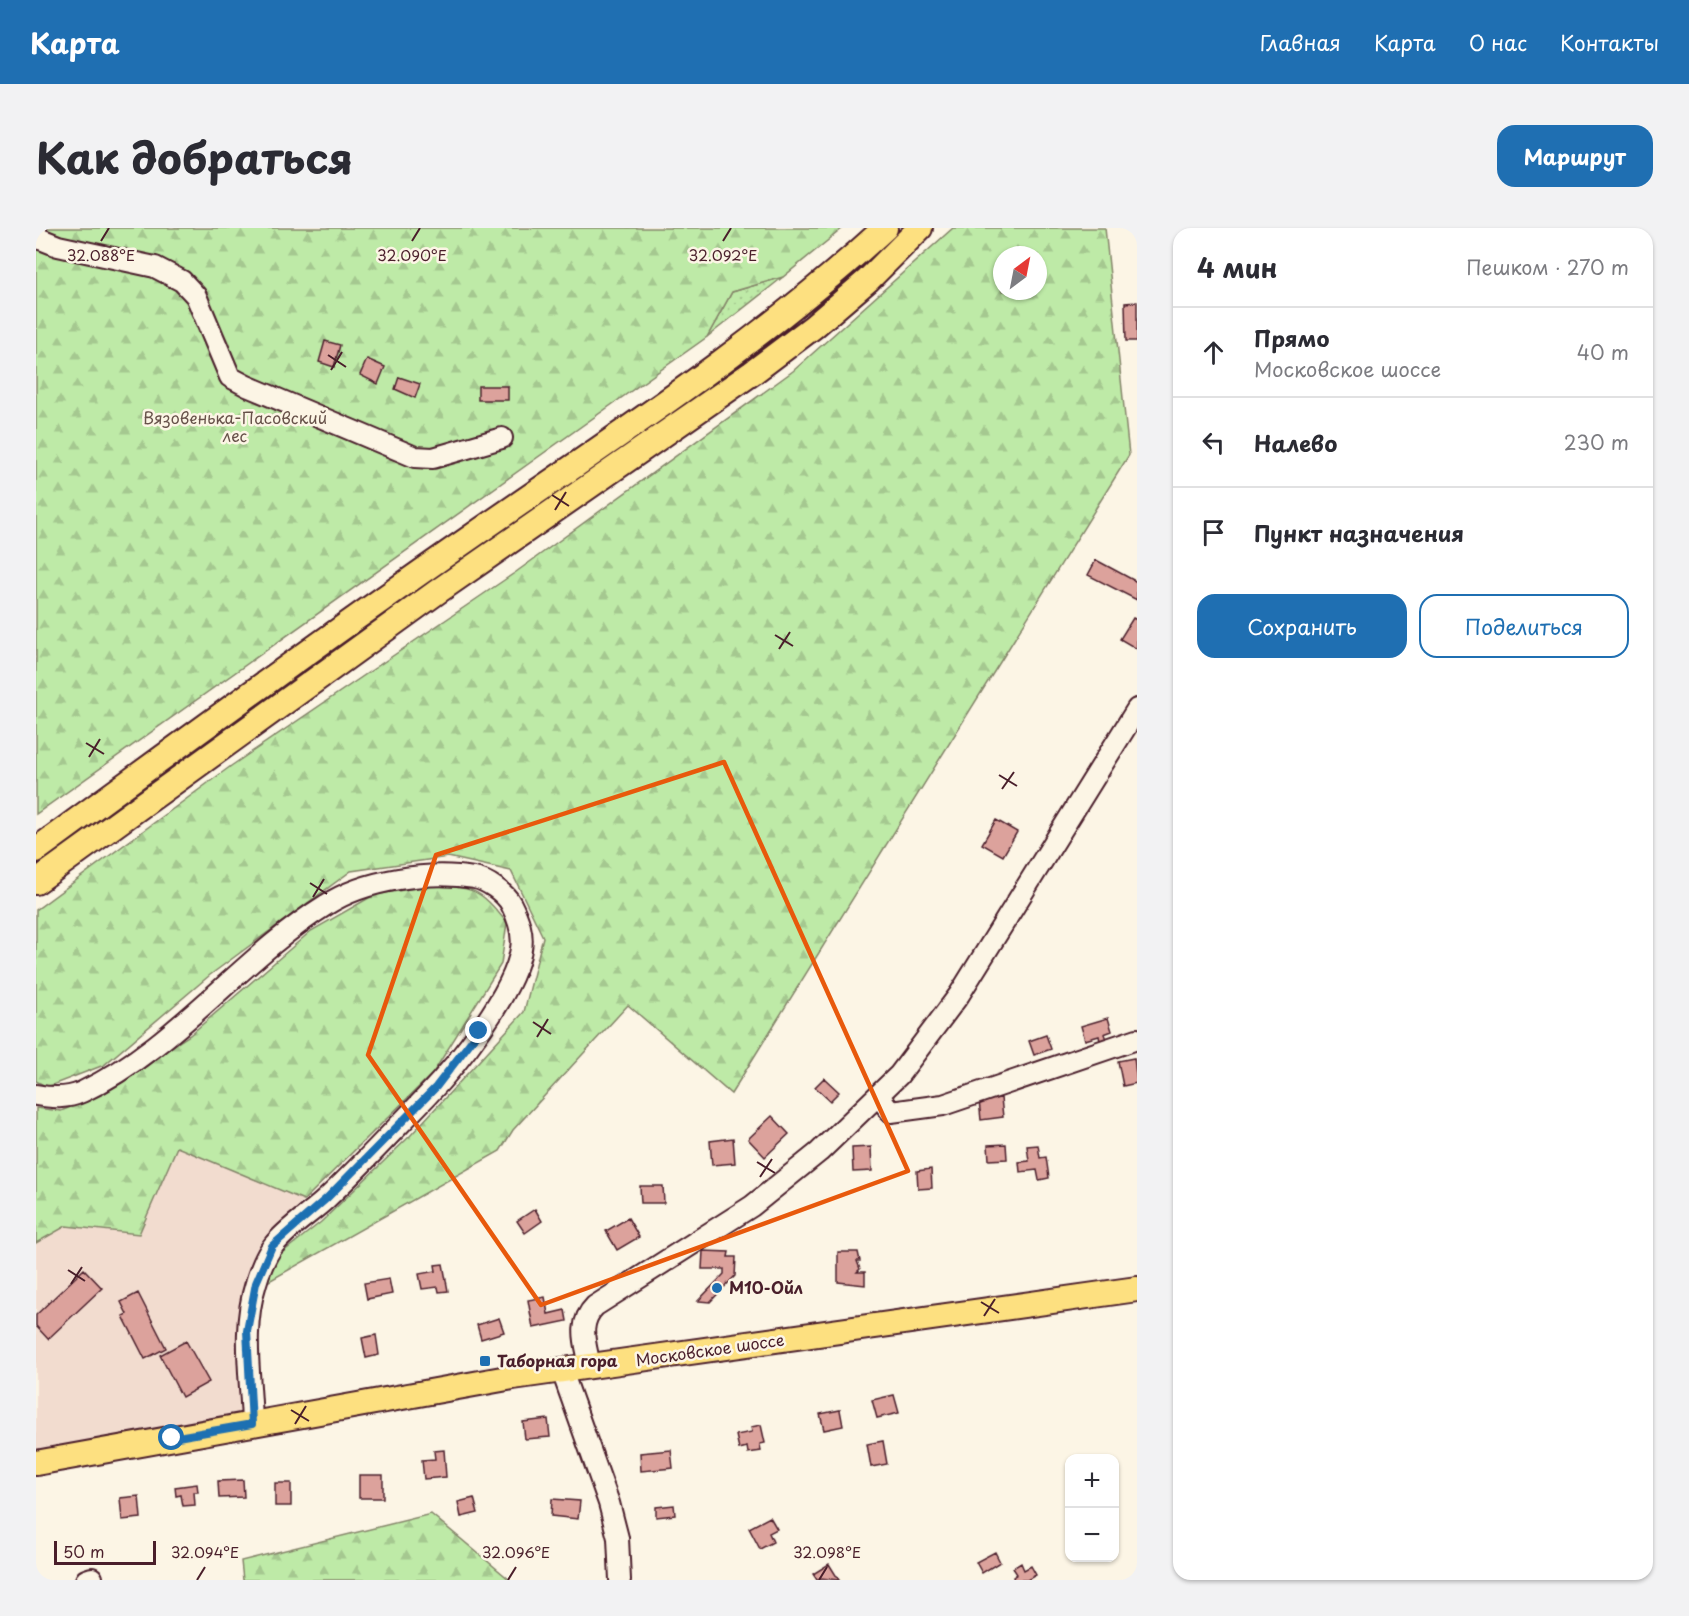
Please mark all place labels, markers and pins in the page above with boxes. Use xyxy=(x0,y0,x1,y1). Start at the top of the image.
place label: М10-Ойл xyxy=(729,1275,803,1299)
marker: М10-Ойл xyxy=(710,1281,724,1295)
place label: Таборная гора xyxy=(497,1348,618,1372)
marker: Таборная гора xyxy=(478,1354,492,1368)

